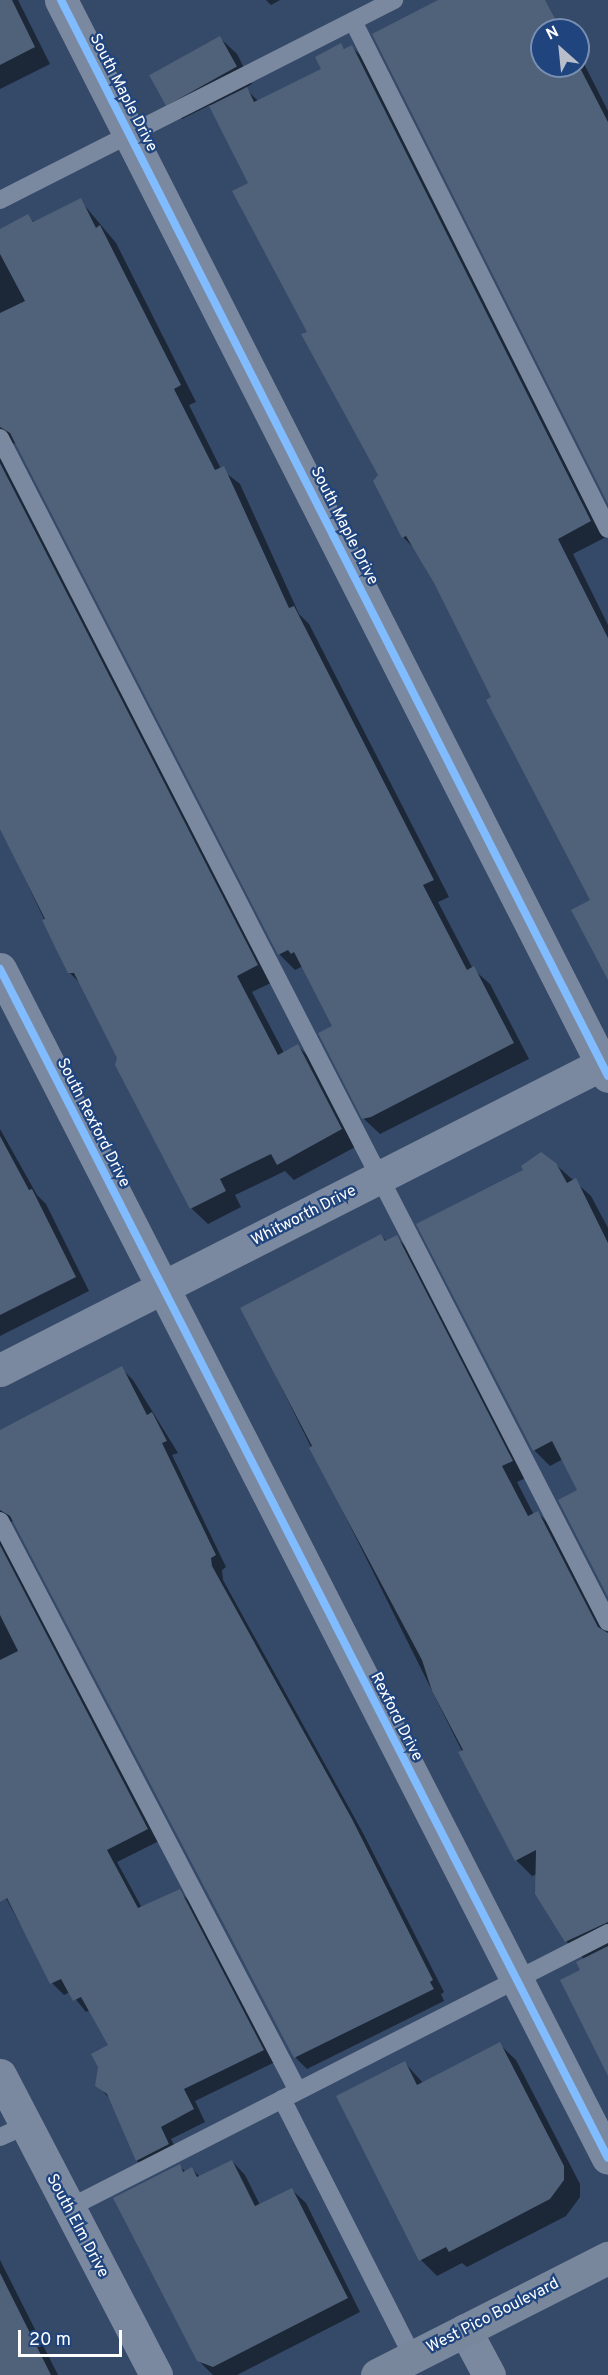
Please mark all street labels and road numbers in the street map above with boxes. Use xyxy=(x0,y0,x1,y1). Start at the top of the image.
street label: South Maple Drive xyxy=(85,31,161,155)
street label: South Maple Drive xyxy=(306,464,382,588)
street label: South Rexford Drive xyxy=(52,1055,134,1191)
street label: Whitworth Drive xyxy=(248,1181,360,1251)
street label: Rexford Drive xyxy=(365,1670,427,1764)
street label: South Elm Drive xyxy=(42,2171,112,2281)
street label: West Pico Boulevard xyxy=(424,2274,562,2358)

